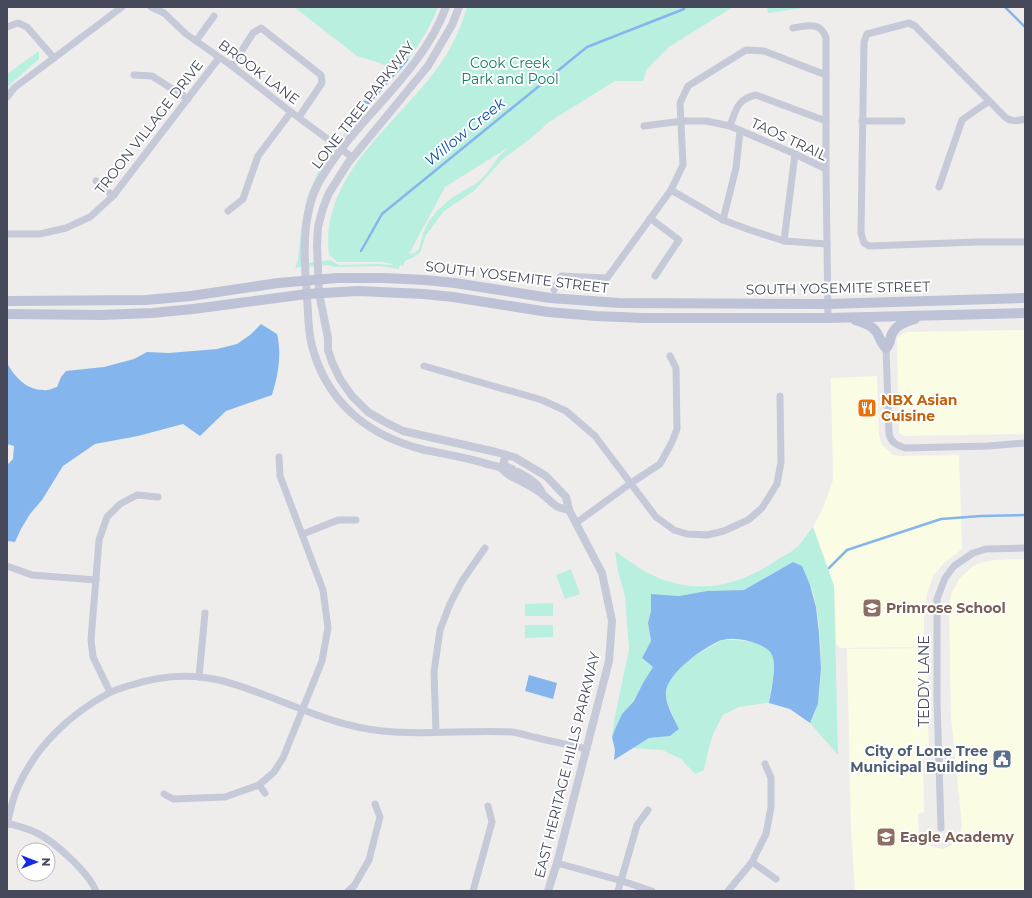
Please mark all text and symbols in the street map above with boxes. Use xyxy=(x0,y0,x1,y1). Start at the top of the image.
street label: BROOK LANE xyxy=(215,36,303,108)
street label: LONE TREE PARKWAY xyxy=(308,37,419,172)
park label: Cook Creek Park and Pool xyxy=(461,54,559,88)
street label: TROON VILLAGE DRIVE xyxy=(91,56,207,198)
water label: Willow Creek xyxy=(421,93,510,170)
street label: TAOS TRAIL xyxy=(748,113,831,165)
street label: SOUTH YOSEMITE STREET xyxy=(424,257,610,297)
street label: SOUTH YOSEMITE STREET xyxy=(746,277,930,299)
place label: NBX Asian Cuisine xyxy=(881,391,957,425)
restaurant icon: NBX Asian Cuisine xyxy=(856,397,878,419)
school or university icon: Primrose School xyxy=(861,597,883,619)
place label: Primrose School xyxy=(886,599,1006,617)
street label: TEDDY LANE xyxy=(915,635,933,727)
street label: EAST HERITAGE HILLS PARKWAY xyxy=(530,650,604,880)
place label: City of Lone Tree Municipal Building xyxy=(850,742,988,776)
public building icon: City of Lone Tree Municipal Building xyxy=(991,748,1013,770)
school or university icon: Eagle Academy xyxy=(875,826,897,848)
place label: Eagle Academy xyxy=(900,828,1015,846)
north arrow xyxy=(16,842,56,882)
text: N xyxy=(39,858,53,866)

